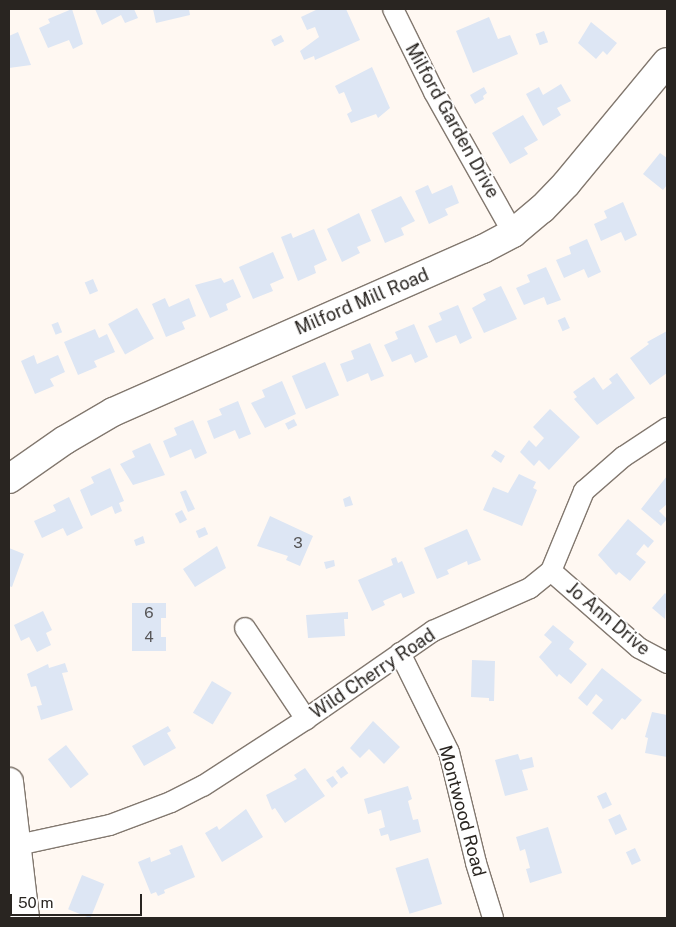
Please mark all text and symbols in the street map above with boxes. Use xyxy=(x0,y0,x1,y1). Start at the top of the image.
street label: Milford Garden Drive xyxy=(400,40,504,202)
street label: Milford Mill Road xyxy=(292,264,432,340)
house number: 3 xyxy=(293,534,303,552)
street label: Jo Ann Drive xyxy=(562,578,654,660)
house number: 6 xyxy=(144,604,154,622)
street label: Wild Cherry Road xyxy=(307,624,439,724)
house number: 4 xyxy=(144,628,154,646)
street label: Montwood Road xyxy=(434,743,490,879)
scale bar xyxy=(12,884,145,916)
text: 50 m xyxy=(18,894,53,911)

